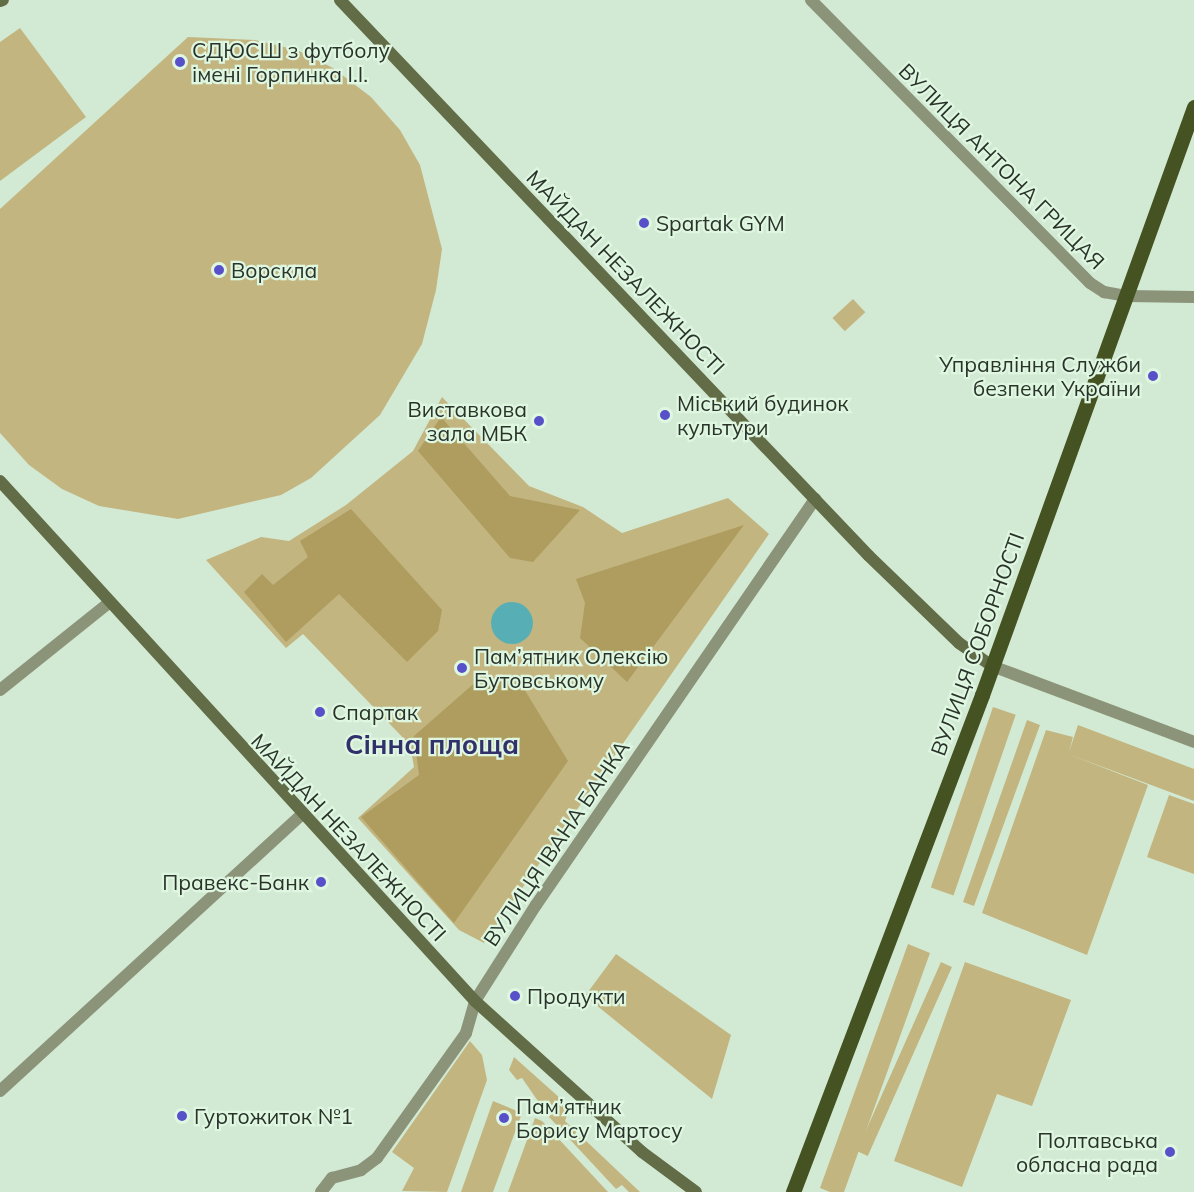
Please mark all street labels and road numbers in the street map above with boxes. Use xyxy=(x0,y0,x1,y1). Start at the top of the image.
street label: ВУЛИЦЯ АНТОНА ГРИЦАЯ xyxy=(894,58,1110,274)
street label: МАЙДАН НЕЗАЛЕЖНОСТІ xyxy=(522,165,730,379)
street label: ВУЛИЦЯ СОБОРНОСТІ xyxy=(925,529,1029,759)
street label: МАЙДАН НЕЗАЛЕЖНОСТІ xyxy=(246,728,452,946)
street label: ВУЛИЦЯ ІВАНА БАНКА xyxy=(478,735,634,951)

